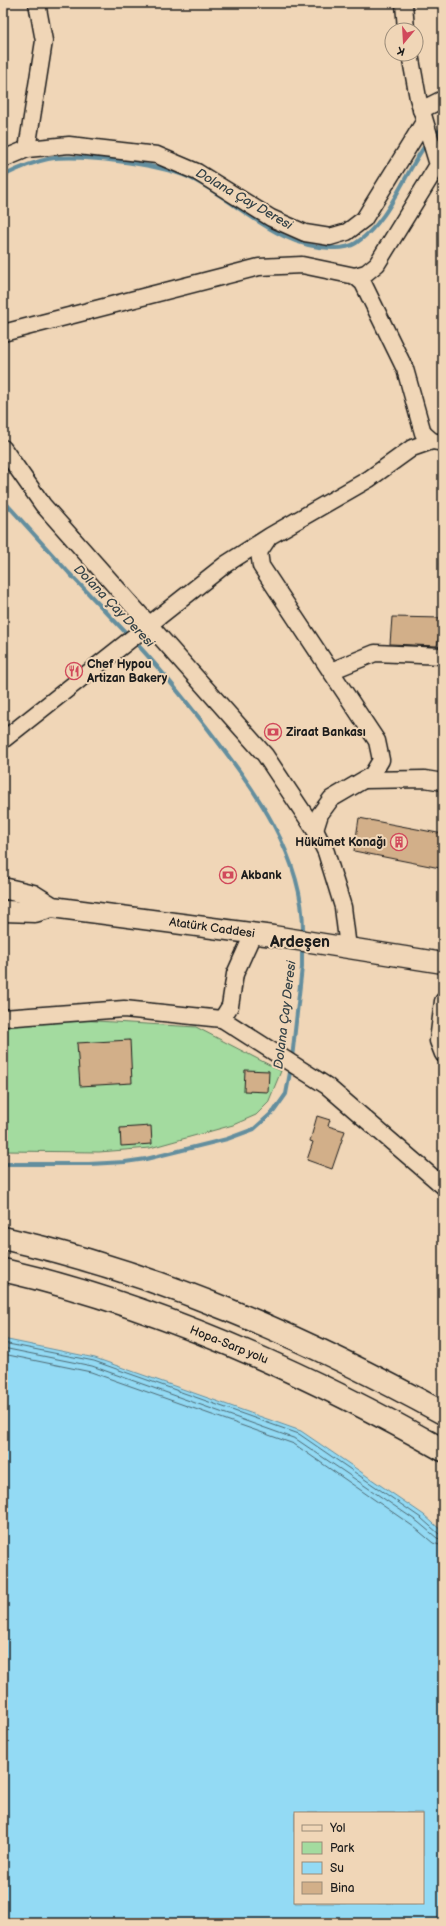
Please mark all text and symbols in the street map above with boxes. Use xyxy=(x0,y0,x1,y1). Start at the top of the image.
north arrow xyxy=(384,22,424,62)
text: K xyxy=(395,44,407,58)
water label: Dolana Çay Deresi xyxy=(193,165,296,234)
water label: Dolana Çay Deresi xyxy=(70,561,158,651)
place label: Chef Hypou Artizan Bakery xyxy=(86,657,168,686)
restaurant icon: Chef Hypou Artizan Bakery xyxy=(64,661,84,681)
bank icon: Ziraat Bankası xyxy=(263,722,283,742)
place label: Ziraat Bankası xyxy=(286,725,366,740)
building icon: Hükümet Konağı xyxy=(389,832,409,852)
place label: Hükümet Konağı xyxy=(295,835,386,850)
bank icon: Akbank xyxy=(218,865,238,885)
place label: Akbank xyxy=(240,868,282,883)
street label: Atatürk Caddesi xyxy=(168,915,256,941)
district label: Ardeşen xyxy=(269,933,330,952)
water label: Dolana Çay Deresi xyxy=(270,959,300,1070)
street label: Hopa-Sarp yolu xyxy=(188,1322,270,1368)
legend xyxy=(294,1812,424,1904)
text: Yol xyxy=(329,1821,345,1836)
text: Park xyxy=(330,1841,354,1856)
text: Su xyxy=(330,1861,344,1876)
text: Bina xyxy=(330,1881,355,1896)

